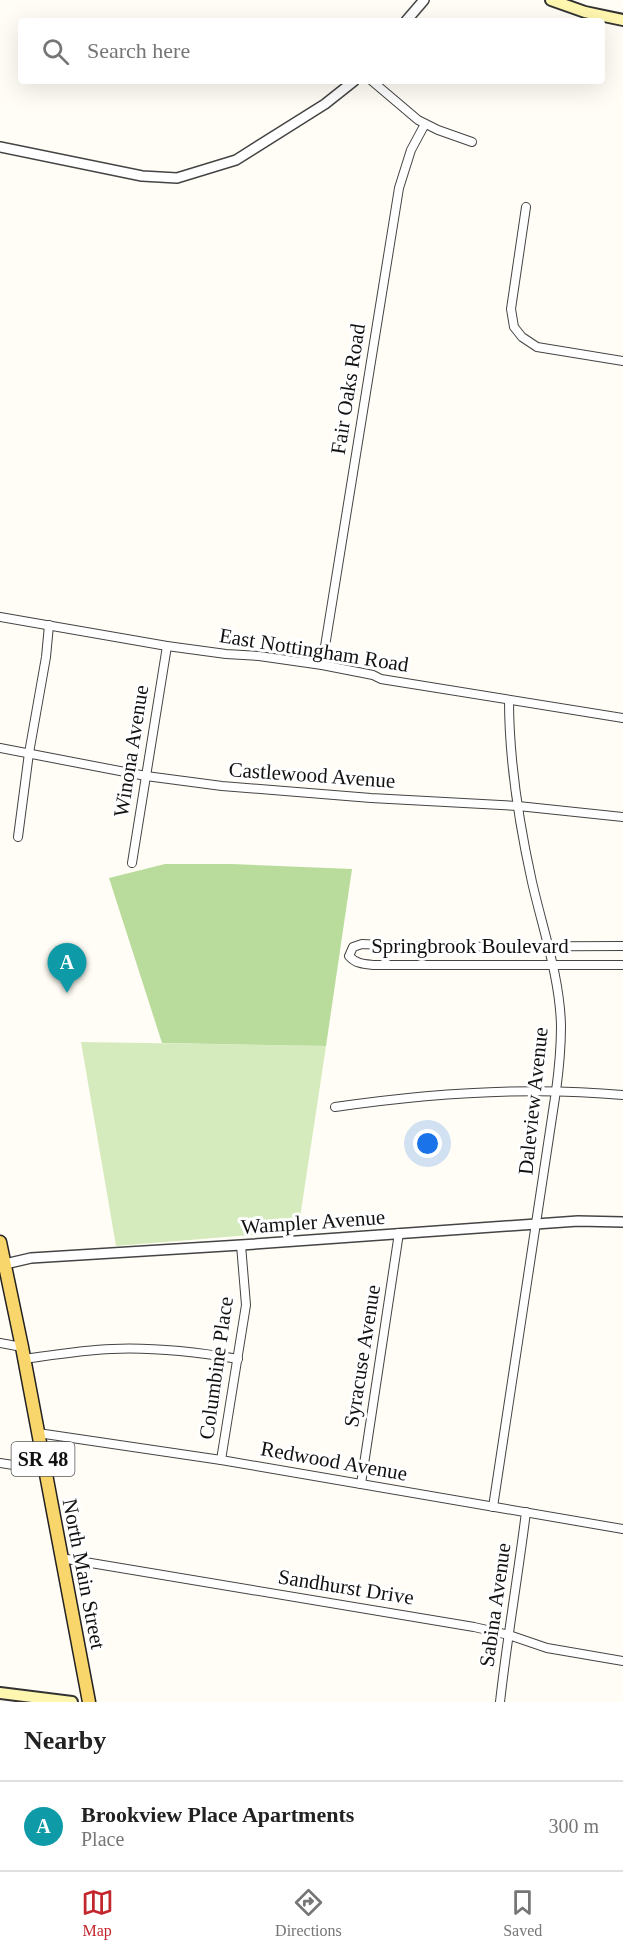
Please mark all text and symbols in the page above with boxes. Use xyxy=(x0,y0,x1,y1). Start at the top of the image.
search box xyxy=(18,18,605,84)
icon: search xyxy=(39,35,72,68)
text: Search here xyxy=(87,38,190,63)
street label: Fair Oaks Road xyxy=(326,322,370,456)
street label: East Nottingham Road xyxy=(218,623,411,677)
street label: Winona Avenue xyxy=(109,683,153,819)
street label: Castlewood Avenue xyxy=(228,757,396,793)
street label: Springbrook Boulevard xyxy=(371,934,569,958)
pin: A xyxy=(48,944,86,993)
street label: Daleview Avenue xyxy=(513,1026,553,1176)
your location xyxy=(413,1129,442,1158)
street label: Wampler Avenue xyxy=(240,1205,386,1239)
street label: Syracuse Avenue xyxy=(339,1283,385,1429)
street label: Columbine Place xyxy=(194,1295,238,1441)
street label: Redwood Avenue xyxy=(259,1436,409,1486)
road number: SR 48 xyxy=(12,1442,74,1476)
street label: North Main Street xyxy=(58,1497,110,1651)
street label: Sabina Avenue xyxy=(474,1541,516,1669)
street label: Sandhurst Drive xyxy=(276,1564,416,1610)
text: Nearby xyxy=(24,1726,106,1755)
text: Brookview Place Apartments xyxy=(81,1802,354,1827)
text: A xyxy=(36,1815,51,1837)
text: 300 m xyxy=(548,1815,599,1837)
text: Place xyxy=(81,1828,124,1850)
tab: Map xyxy=(81,1886,114,1940)
tab: Directions xyxy=(275,1886,342,1940)
tab: Saved xyxy=(503,1886,542,1940)

